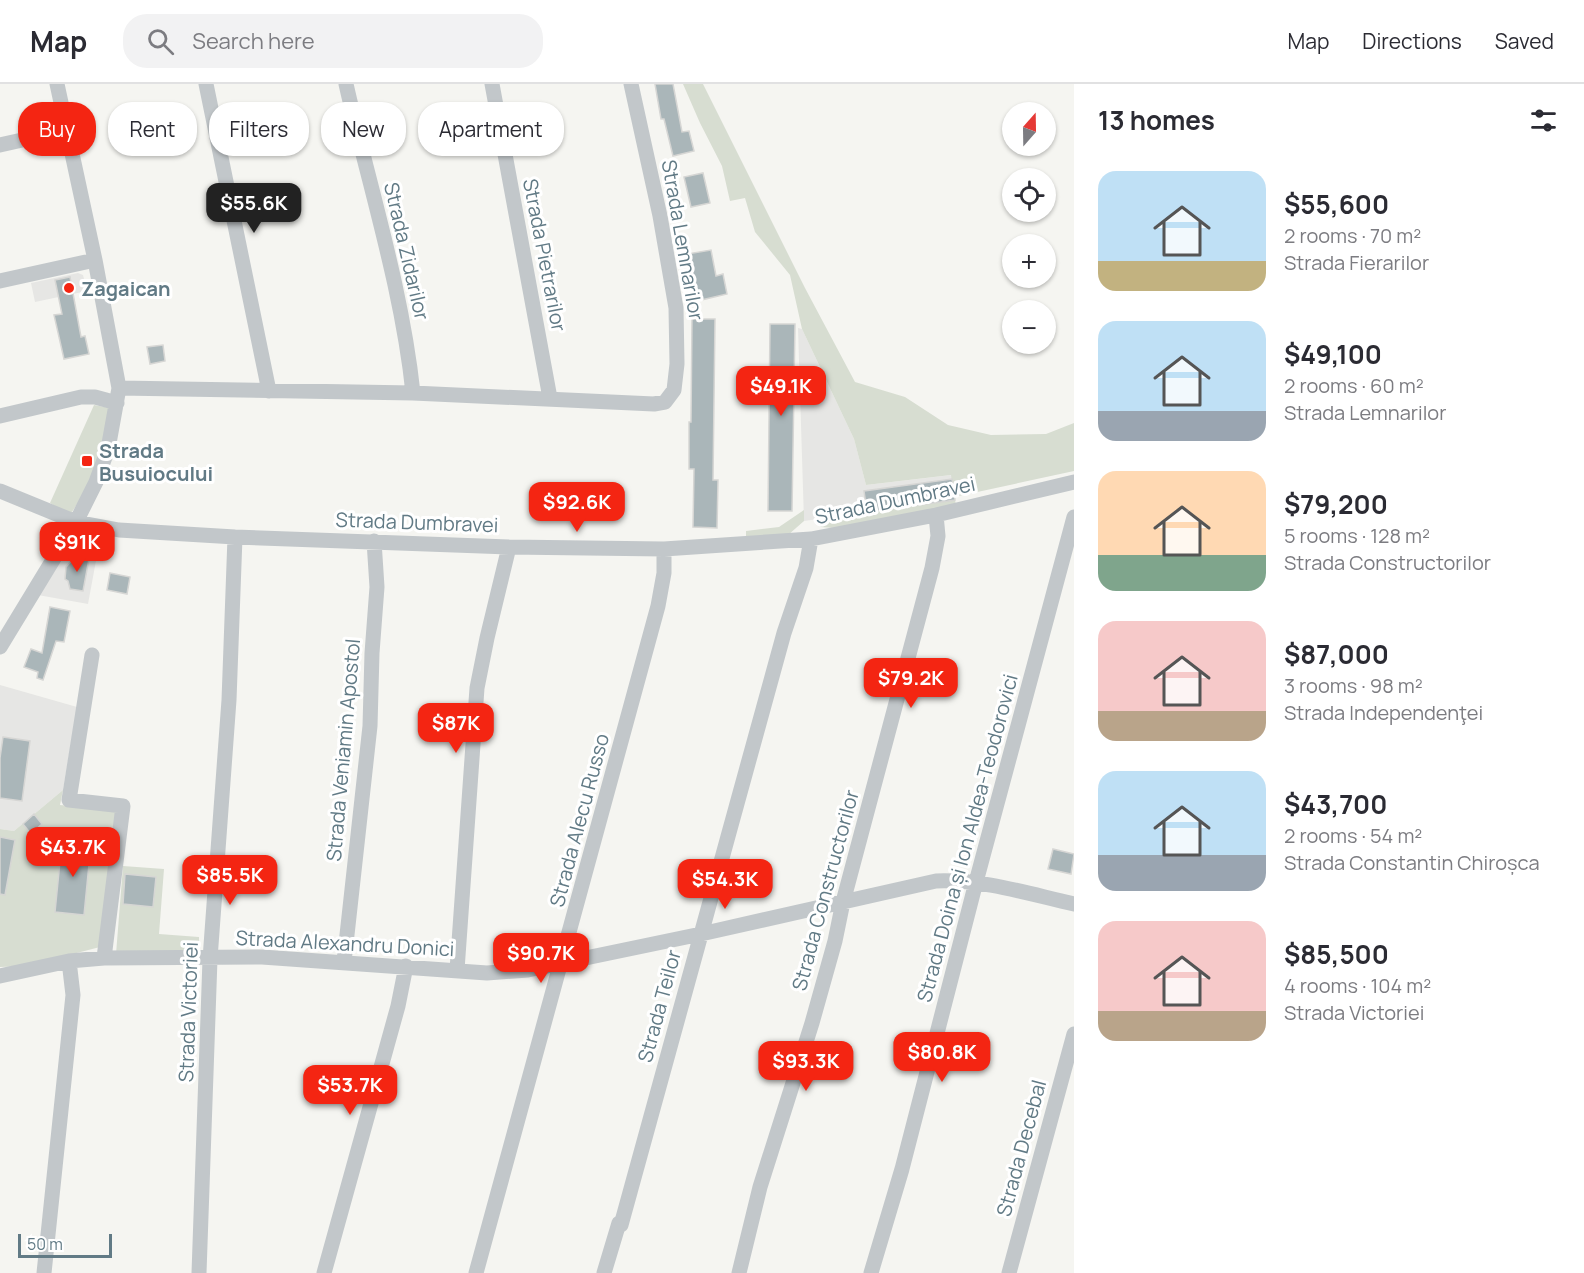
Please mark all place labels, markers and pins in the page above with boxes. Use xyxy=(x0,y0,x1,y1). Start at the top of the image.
pin: $55.6K xyxy=(205,183,303,234)
place label: Zagaican xyxy=(81,275,171,302)
marker: Zagaican xyxy=(62,281,76,295)
pin: $49.1K xyxy=(732,366,830,417)
place label: Strada Busuiocului xyxy=(99,437,213,487)
marker: Strada Busuiocului xyxy=(80,454,94,468)
pin: $92.6K xyxy=(528,482,626,533)
pin: $91K xyxy=(41,522,113,573)
pin: $79.2K xyxy=(862,658,960,709)
pin: $87K xyxy=(420,703,492,754)
pin: $43.7K xyxy=(24,827,122,878)
pin: $85.5K xyxy=(181,855,279,906)
pin: $54.3K xyxy=(676,859,774,910)
pin: $90.7K xyxy=(492,933,590,984)
pin: $80.8K xyxy=(893,1032,991,1083)
pin: $93.3K xyxy=(757,1041,855,1092)
pin: $53.7K xyxy=(301,1065,399,1116)

